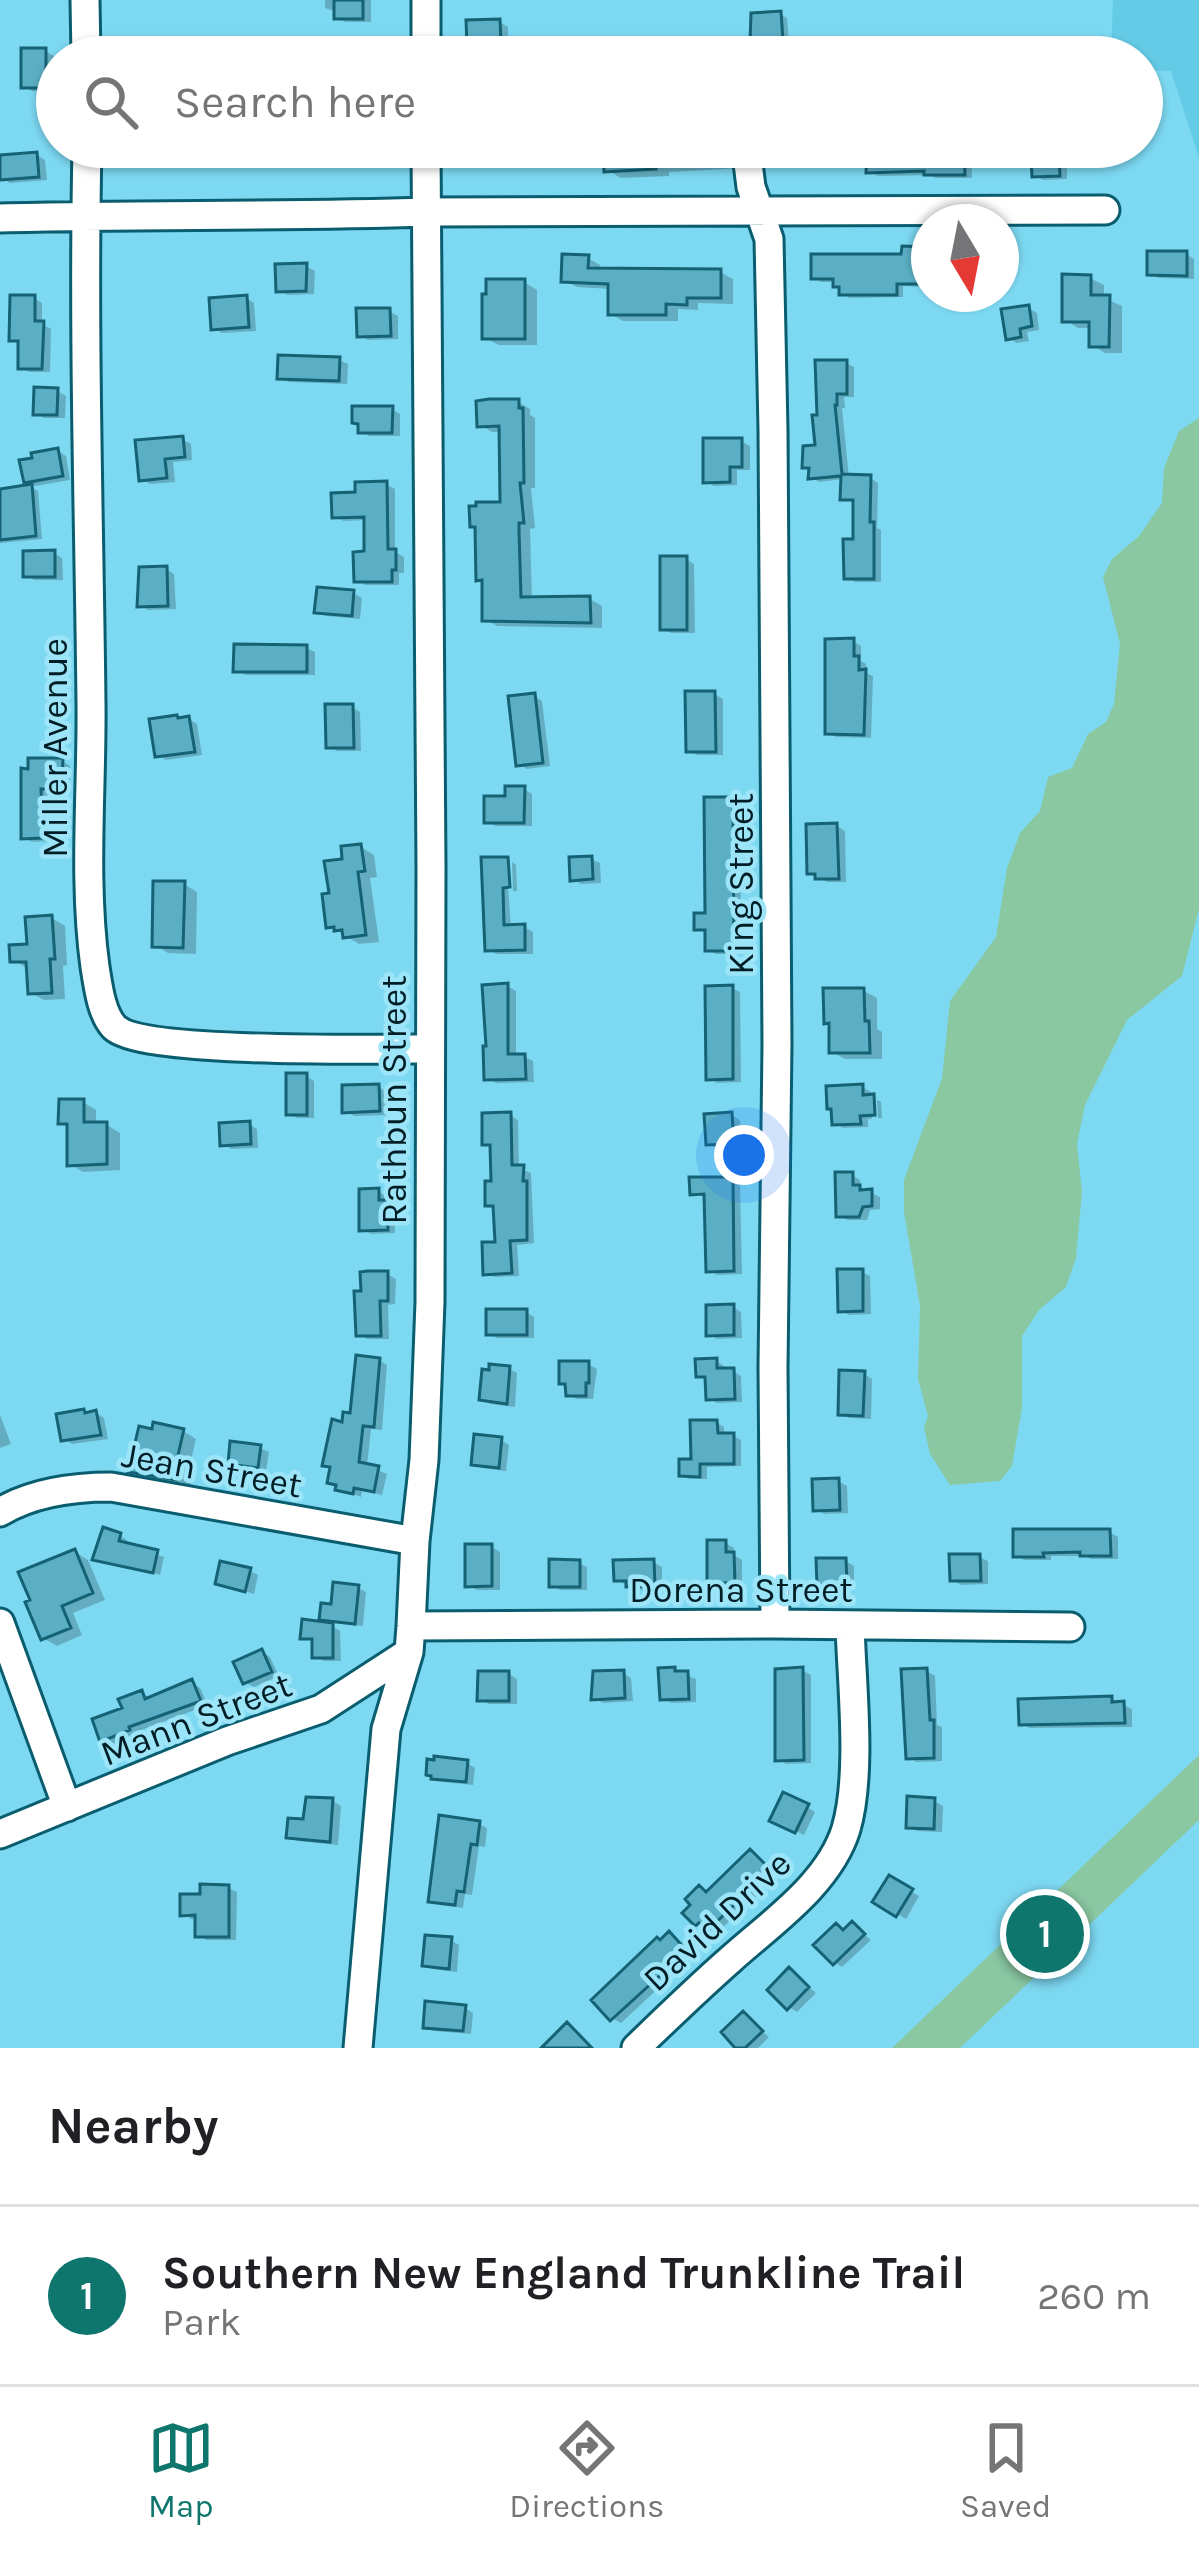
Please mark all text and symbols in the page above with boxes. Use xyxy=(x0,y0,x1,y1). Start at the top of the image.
search box xyxy=(36,36,1163,168)
icon: search xyxy=(78,69,144,135)
text: Search here xyxy=(174,76,416,128)
north arrow xyxy=(911,204,1019,312)
street label: Miller Avenue xyxy=(34,638,76,858)
street label: King Street xyxy=(720,793,762,975)
street label: Rathbun Street xyxy=(373,975,415,1225)
your location xyxy=(714,1125,774,1185)
street label: Jean Street xyxy=(119,1434,305,1506)
street label: Dorena Street xyxy=(629,1569,853,1611)
street label: Mann Street xyxy=(95,1663,297,1775)
street label: David Drive xyxy=(635,1842,799,2000)
pin: 1 xyxy=(1006,1889,1084,1979)
text: Nearby xyxy=(48,2096,218,2156)
text: Southern New England Trunkline Trail xyxy=(162,2247,965,2299)
text: 1 xyxy=(80,2273,94,2319)
text: 260 m xyxy=(1037,2273,1151,2319)
text: Park xyxy=(162,2299,241,2345)
tab: Map xyxy=(148,2415,214,2525)
tab: Directions xyxy=(509,2415,664,2525)
tab: Saved xyxy=(960,2415,1051,2525)

